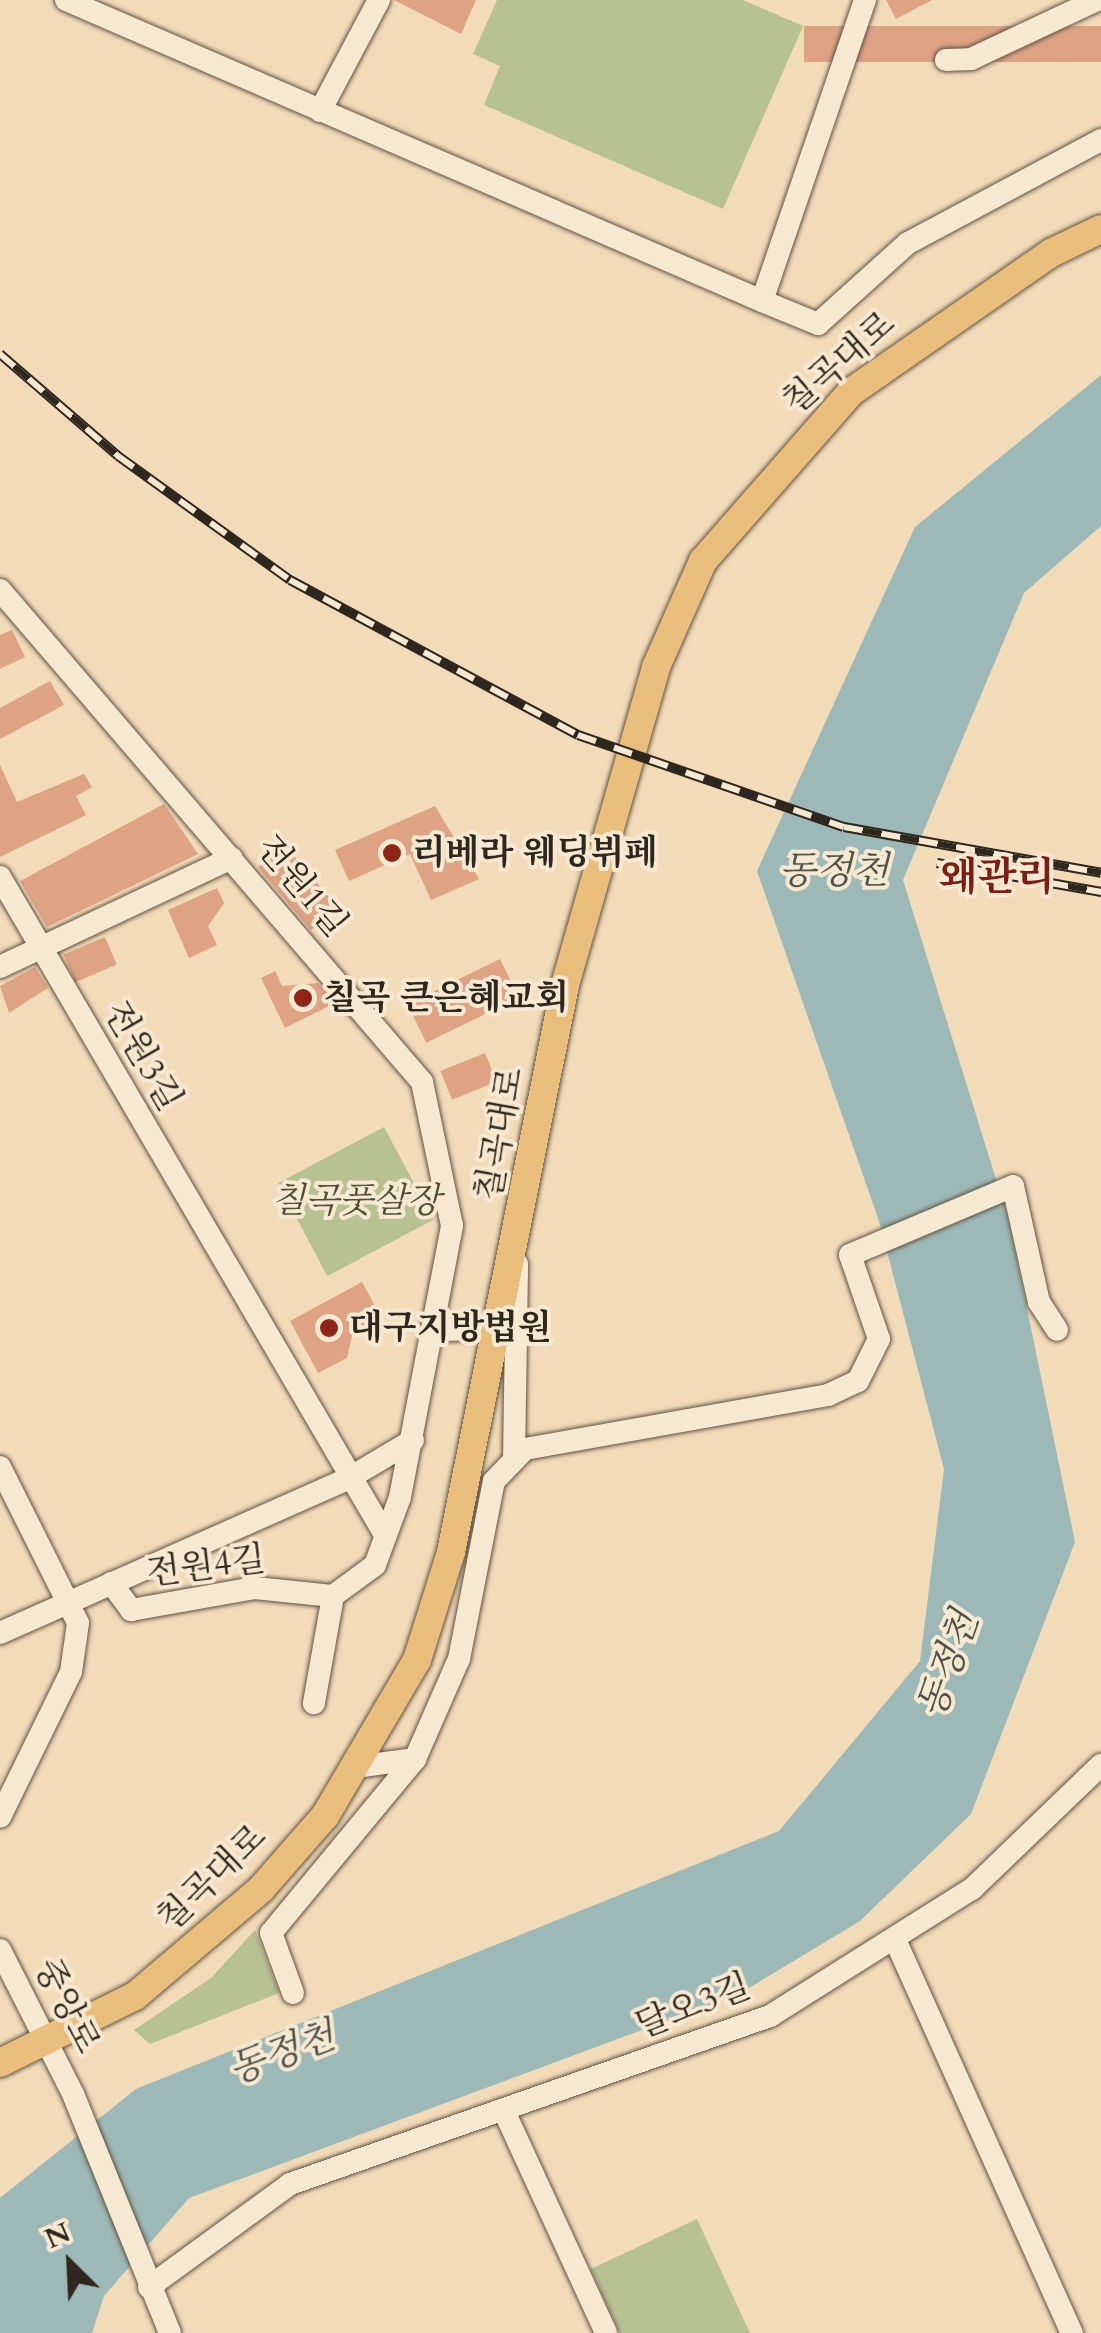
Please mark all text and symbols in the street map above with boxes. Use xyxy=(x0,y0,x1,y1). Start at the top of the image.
street label: 칠곡대로 xyxy=(774,303,904,423)
street label: 전원1길 xyxy=(248,827,356,945)
place label: 리베라 웨딩뷔페 xyxy=(412,832,658,874)
marker: 리베라 웨딩뷔페 xyxy=(381,842,403,864)
water label: 동정천 xyxy=(779,849,889,895)
district label: 왜관리 xyxy=(939,854,1055,902)
place label: 칠곡 큰은혜교회 xyxy=(323,977,569,1019)
marker: 칠곡 큰은혜교회 xyxy=(292,987,314,1009)
street label: 전원3길 xyxy=(95,994,191,1118)
street label: 칠곡대로 xyxy=(468,1064,532,1204)
park label: 칠곡풋살장 xyxy=(271,1180,441,1222)
place label: 대구지방법원 xyxy=(349,1307,552,1349)
marker: 대구지방법원 xyxy=(318,1317,340,1339)
street label: 전원4길 xyxy=(144,1538,268,1594)
water label: 동정천 xyxy=(909,1605,989,1725)
street label: 칠곡대로 xyxy=(149,1816,275,1940)
street label: 중앙로 xyxy=(25,1951,109,2061)
street label: 달오3길 xyxy=(630,1965,756,2047)
water label: 동정천 xyxy=(222,2014,342,2094)
north arrow xyxy=(20,2213,120,2313)
text: N xyxy=(39,2213,77,2258)

